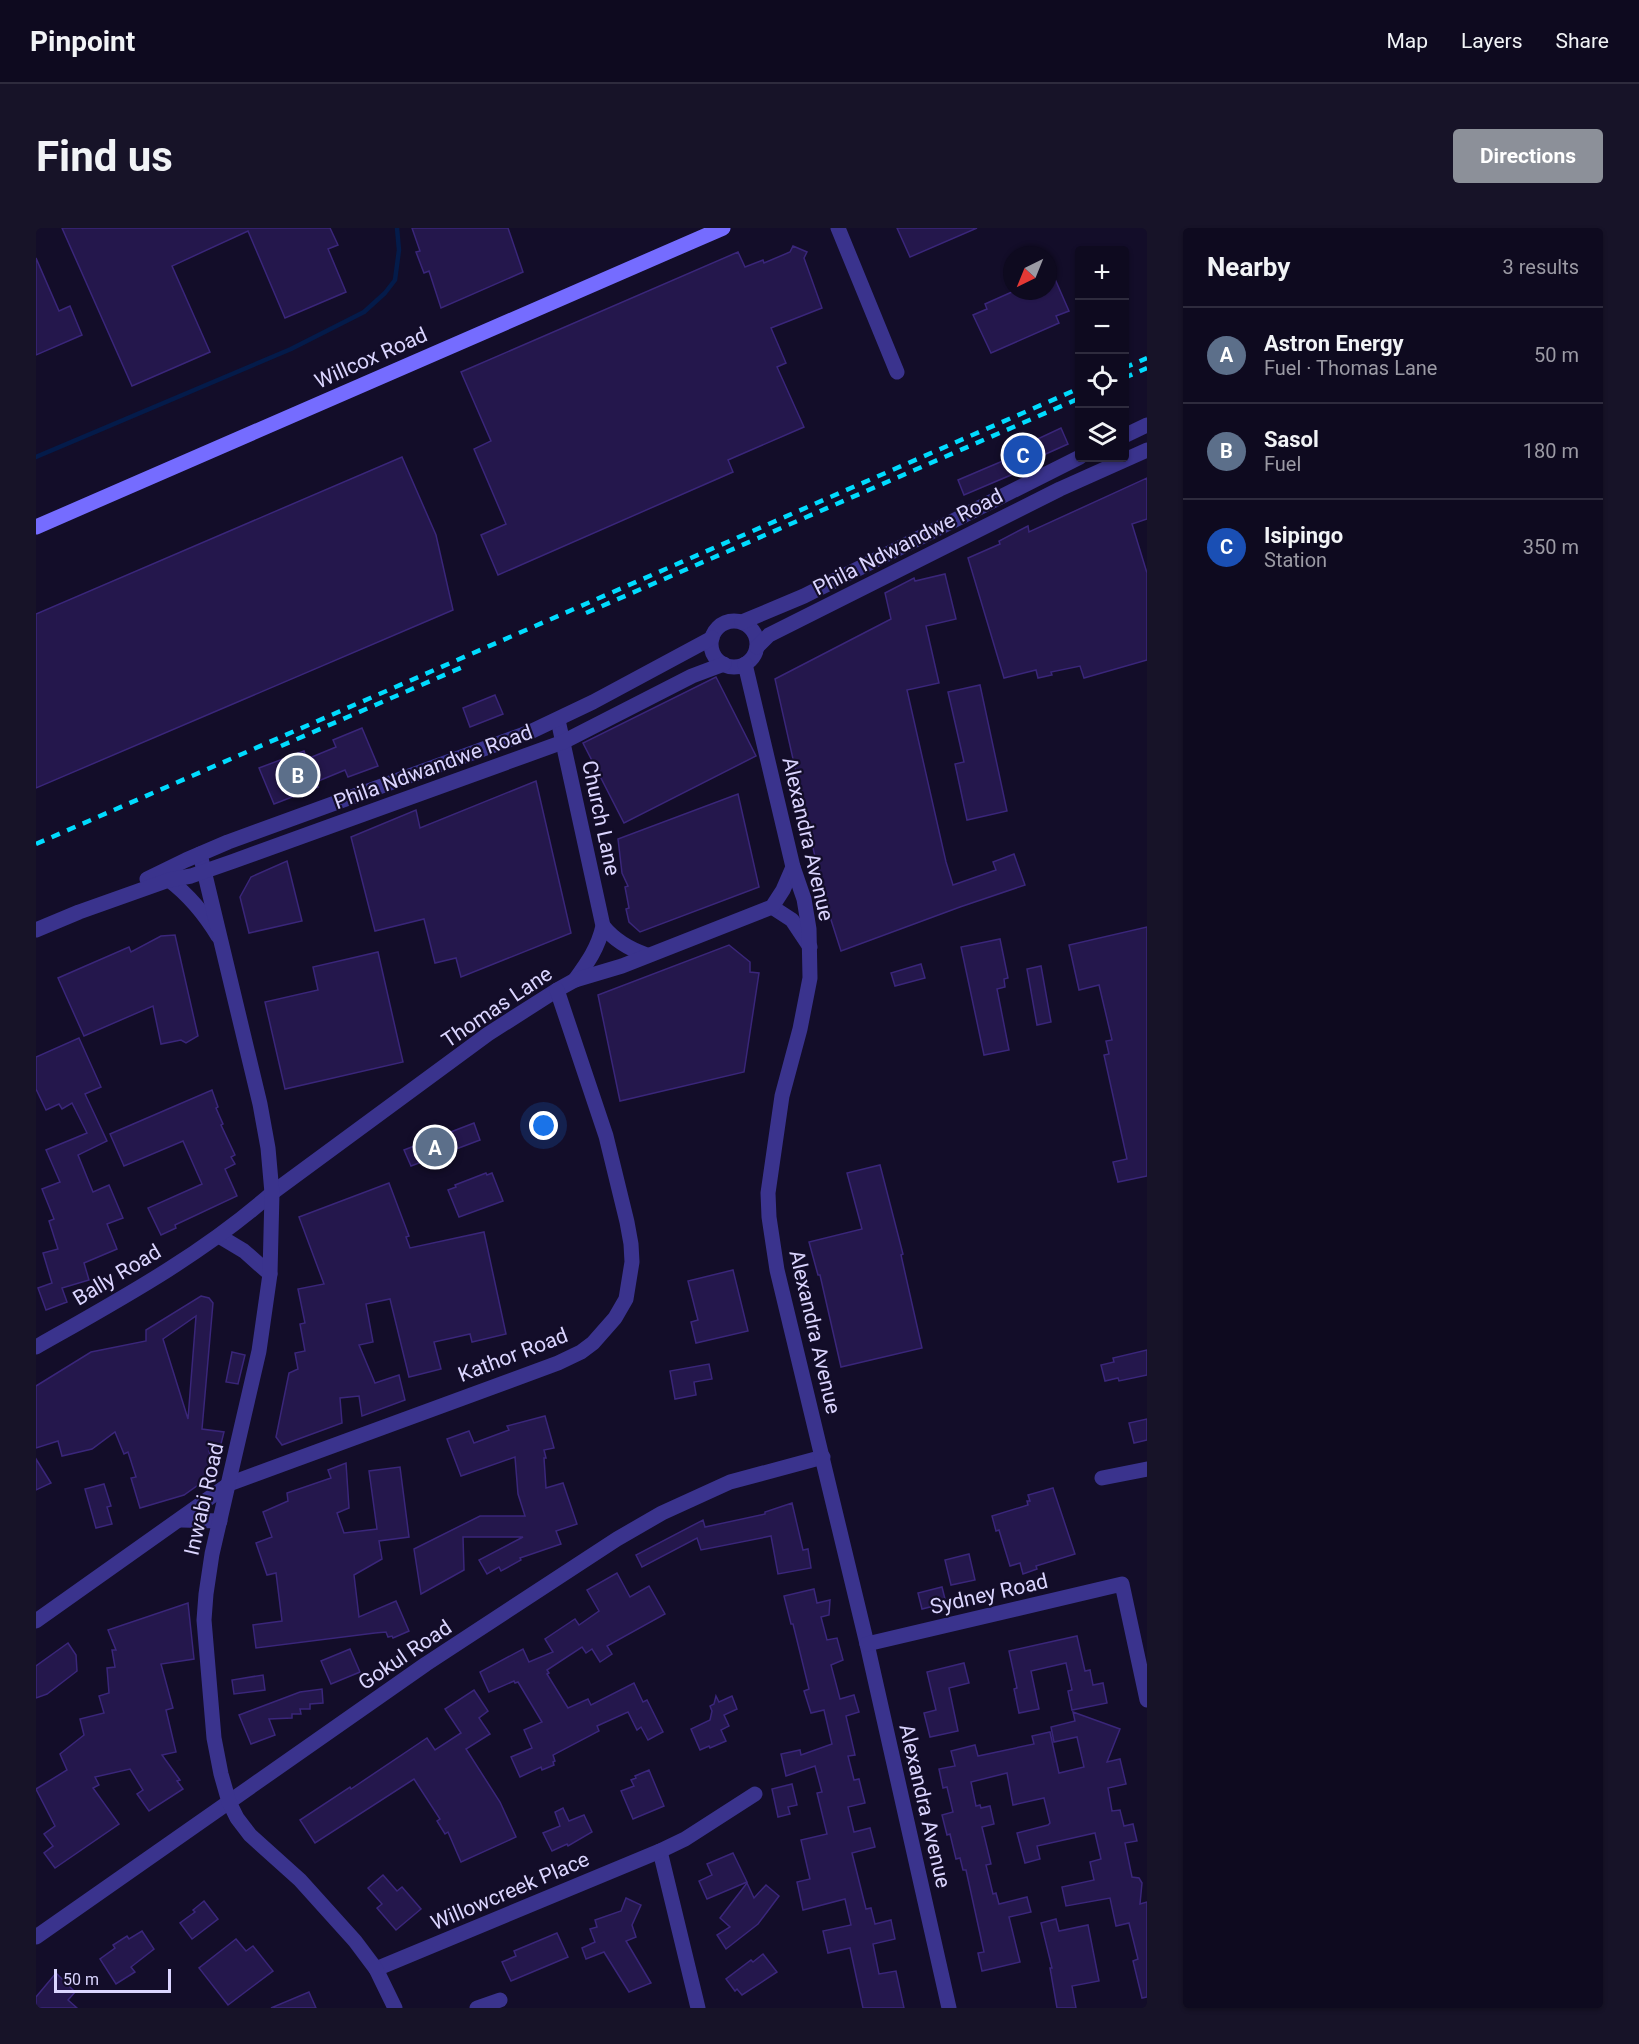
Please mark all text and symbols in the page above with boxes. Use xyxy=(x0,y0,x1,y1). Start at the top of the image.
text: Pinpoint xyxy=(30,25,135,58)
text: Map xyxy=(1386,29,1428,53)
text: Layers xyxy=(1461,29,1522,53)
text: Share xyxy=(1555,29,1609,53)
button: Directions xyxy=(1453,129,1603,183)
text: Find us xyxy=(36,132,173,181)
north arrow xyxy=(1003,246,1057,300)
map controls xyxy=(1075,246,1129,462)
button: + xyxy=(1075,246,1129,300)
text: Nearby xyxy=(1207,252,1290,282)
text: 3 results xyxy=(1503,255,1579,279)
button: − xyxy=(1075,300,1129,354)
street label: Willcox Road xyxy=(311,323,431,393)
text: Astron Energy xyxy=(1264,331,1404,356)
text: A xyxy=(1220,343,1233,367)
text: 50 m xyxy=(1534,343,1579,367)
button: locate xyxy=(1075,354,1129,408)
text: Fuel · Thomas Lane xyxy=(1264,356,1437,380)
button: layers xyxy=(1075,408,1129,462)
text: Sasol xyxy=(1264,427,1319,452)
pin: C xyxy=(1004,432,1042,478)
text: B xyxy=(1220,439,1233,463)
text: 180 m xyxy=(1523,439,1579,463)
text: Fuel xyxy=(1264,452,1301,476)
street label: Phila Ndwandwe Road xyxy=(809,484,1007,600)
text: Isipingo xyxy=(1264,523,1343,548)
text: C xyxy=(1220,535,1233,559)
text: 350 m xyxy=(1523,535,1579,559)
text: Station xyxy=(1264,548,1327,572)
street label: Phila Ndwandwe Road xyxy=(330,720,536,814)
pin: B xyxy=(278,752,318,798)
street label: Alexandra Avenue xyxy=(777,755,839,923)
street label: Church Lane xyxy=(577,758,625,878)
street label: Thomas Lane xyxy=(437,961,557,1053)
your location xyxy=(529,1111,558,1140)
pin: A xyxy=(416,1124,454,1170)
street label: Bally Road xyxy=(69,1239,165,1311)
street label: Alexandra Avenue xyxy=(784,1248,846,1416)
street label: Kathor Road xyxy=(455,1323,571,1387)
street label: Inwabi Road xyxy=(179,1440,229,1558)
street label: Sydney Road xyxy=(928,1569,1050,1619)
street label: Gokul Road xyxy=(354,1615,456,1695)
street label: Alexandra Avenue xyxy=(894,1722,956,1890)
street label: Willowcreek Place xyxy=(427,1847,593,1935)
scale bar xyxy=(54,1966,171,1994)
text: 50 m xyxy=(63,1970,99,1989)

